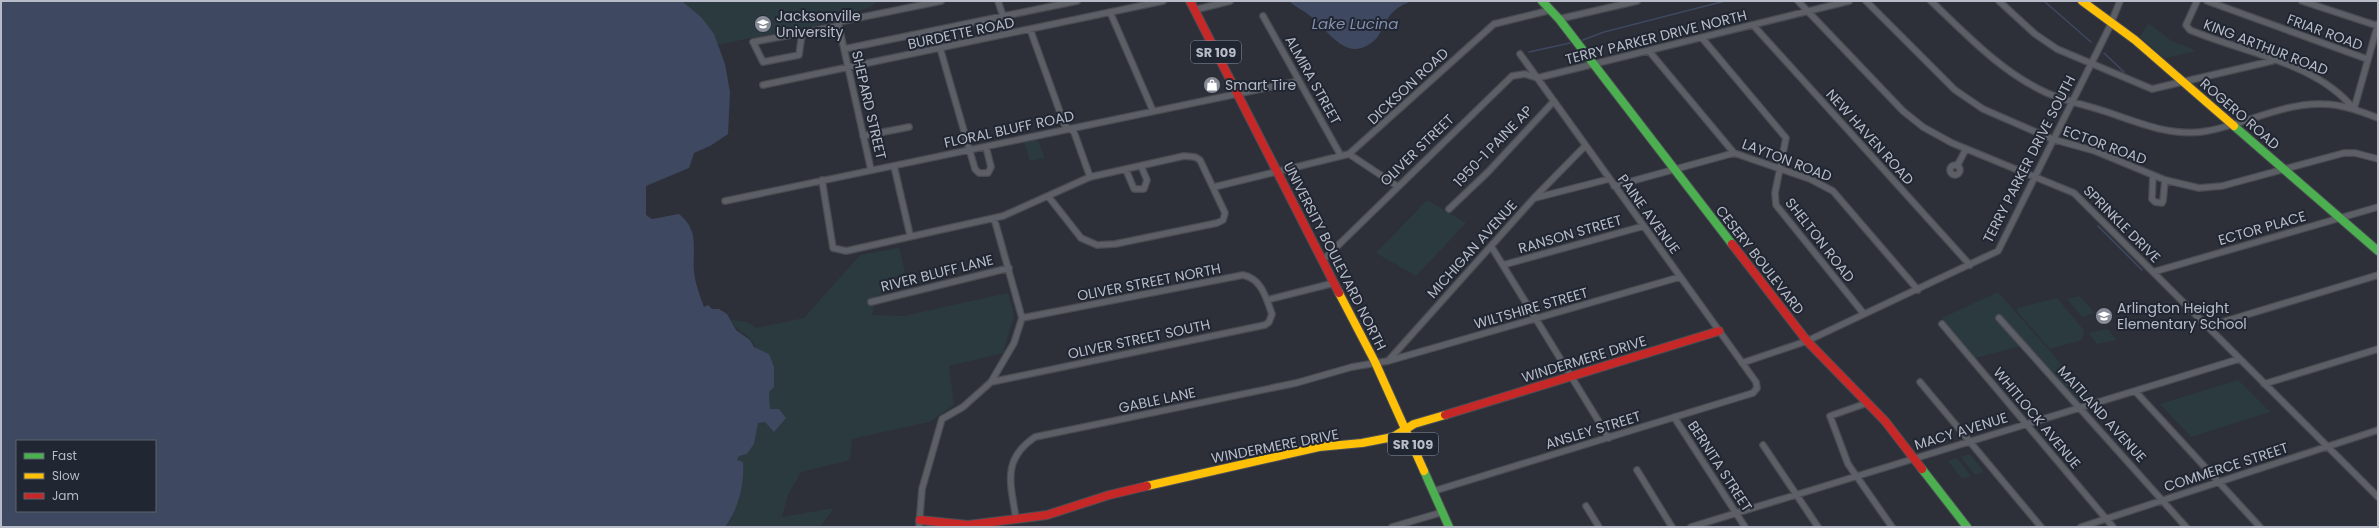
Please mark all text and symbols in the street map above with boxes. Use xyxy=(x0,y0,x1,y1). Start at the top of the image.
street label: TERRY PARKER DRIVE NORTH xyxy=(1563,5,1749,69)
place label: Jacksonville University xyxy=(776,6,861,42)
street label: FRIAR ROAD xyxy=(2284,9,2366,55)
street label: BURDETTE ROAD xyxy=(906,12,1016,54)
water label: Lake Lucina xyxy=(1312,13,1398,34)
school or university icon: Jacksonville University xyxy=(753,14,773,34)
street label: KING ARTHUR ROAD xyxy=(2201,14,2331,80)
street label: ALMIRA STREET xyxy=(1280,32,1346,128)
road number: SR 109 xyxy=(1191,41,1241,63)
street label: DICKSON ROAD xyxy=(1363,43,1453,129)
street label: SHEPARD STREET xyxy=(847,49,891,162)
street label: TERRY PARKER DRIVE SOUTH xyxy=(1978,72,2080,246)
street label: ROGERO ROAD xyxy=(2196,74,2284,154)
shop icon: Smart Tire xyxy=(1202,75,1222,95)
place label: Smart Tire xyxy=(1225,75,1296,95)
street label: NEW HAVEN ROAD xyxy=(1822,85,1919,189)
street label: 1950-1 PAINE AP xyxy=(1449,101,1537,191)
street label: FLORAL BLUFF ROAD xyxy=(942,105,1076,153)
street label: OLIVER STREET xyxy=(1376,109,1459,190)
street label: ECTOR ROAD xyxy=(2060,121,2150,169)
street label: LAYTON ROAD xyxy=(1739,134,1835,186)
street label: UNIVERSITY BOULEVARD NORTH xyxy=(1279,158,1391,354)
street label: PAINE AVENUE xyxy=(1613,170,1685,258)
street label: SPRINKLE DRIVE xyxy=(2079,181,2165,267)
street label: SHELTON ROAD xyxy=(1781,194,1859,286)
street label: MICHIGAN AVENUE xyxy=(1422,196,1522,302)
street label: CESERY BOULEVARD xyxy=(1711,201,1809,319)
street label: ECTOR PLACE xyxy=(2216,206,2308,250)
street label: RANSON STREET xyxy=(1516,210,1625,258)
street label: RIVER BLUFF LANE xyxy=(879,249,995,297)
street label: OLIVER STREET NORTH xyxy=(1075,258,1223,306)
street label: WILTSHIRE STREET xyxy=(1472,282,1591,334)
place label: Arlington Height Elementary School xyxy=(2117,298,2247,334)
school or university icon: Arlington Height Elementary School xyxy=(2094,306,2114,326)
street label: OLIVER STREET SOUTH xyxy=(1066,314,1212,364)
street label: WINDERMERE DRIVE xyxy=(1519,330,1649,388)
street label: MAITLAND AVENUE xyxy=(2053,361,2151,467)
street label: WHITLOCK AVENUE xyxy=(1989,363,2085,473)
street label: GABLE LANE xyxy=(1117,382,1197,418)
street label: ANSLEY STREET xyxy=(1543,406,1644,454)
street label: MACY AVENUE xyxy=(1912,407,2010,455)
street label: BERNITA STREET xyxy=(1683,417,1757,516)
street label: WINDERMERE DRIVE xyxy=(1209,424,1341,468)
road number: SR 109 xyxy=(1388,433,1438,455)
street label: COMMERCE STREET xyxy=(2161,437,2291,497)
legend xyxy=(16,440,156,512)
text: Fast xyxy=(52,447,77,464)
text: Slow xyxy=(52,467,80,484)
text: Jam xyxy=(52,487,79,504)

